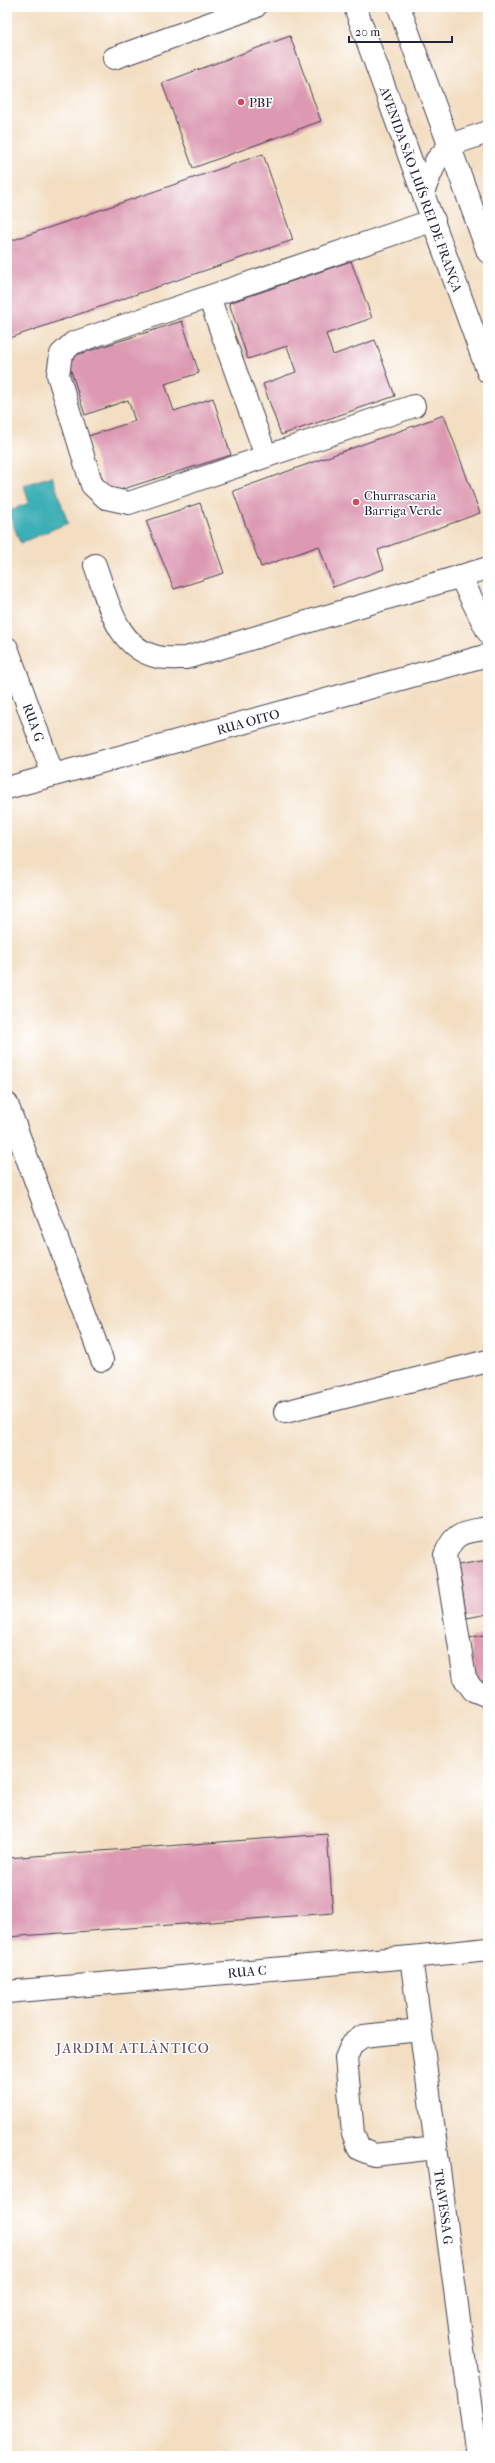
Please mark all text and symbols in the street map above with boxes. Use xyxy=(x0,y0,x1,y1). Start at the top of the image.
scale bar xyxy=(349,18,452,44)
text: 20 m xyxy=(355,25,380,39)
street label: AVENIDA SÃO LUÍS REI DE FRANÇA xyxy=(377,84,466,295)
place label: PBF xyxy=(249,95,272,110)
marker: PBF xyxy=(236,97,246,107)
place label: Churrascaria Barriga Verde xyxy=(364,488,443,518)
marker: Churrascaria Barriga Verde xyxy=(351,497,361,507)
street label: RUA G xyxy=(20,701,48,743)
street label: RUA OITO xyxy=(215,706,281,737)
street label: RUA C xyxy=(227,1962,267,1980)
district label: JARDIM ATLÂNTICO xyxy=(55,2039,210,2057)
street label: TRAVESSA G xyxy=(432,2168,456,2246)

